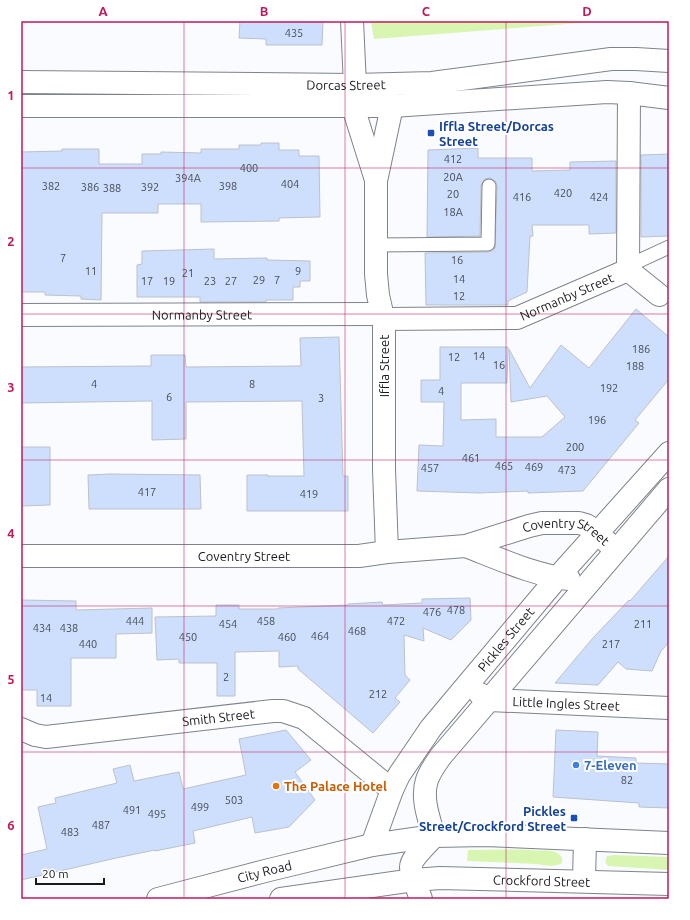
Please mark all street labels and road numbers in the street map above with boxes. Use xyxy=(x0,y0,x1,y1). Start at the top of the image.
street label: Dorcas Street xyxy=(306,77,386,92)
street label: Normanby Street xyxy=(518,270,615,323)
street label: Normanby Street xyxy=(152,307,252,322)
street label: Iffla Street xyxy=(377,335,391,397)
street label: Coventry Street xyxy=(520,516,612,548)
street label: Coventry Street xyxy=(198,549,290,563)
street label: Pickles Street xyxy=(475,604,536,674)
street label: Little Ingles Street xyxy=(512,694,620,713)
street label: Smith Street xyxy=(181,706,256,728)
street label: City Road xyxy=(236,858,293,885)
street label: Crockford Street xyxy=(493,872,590,889)

